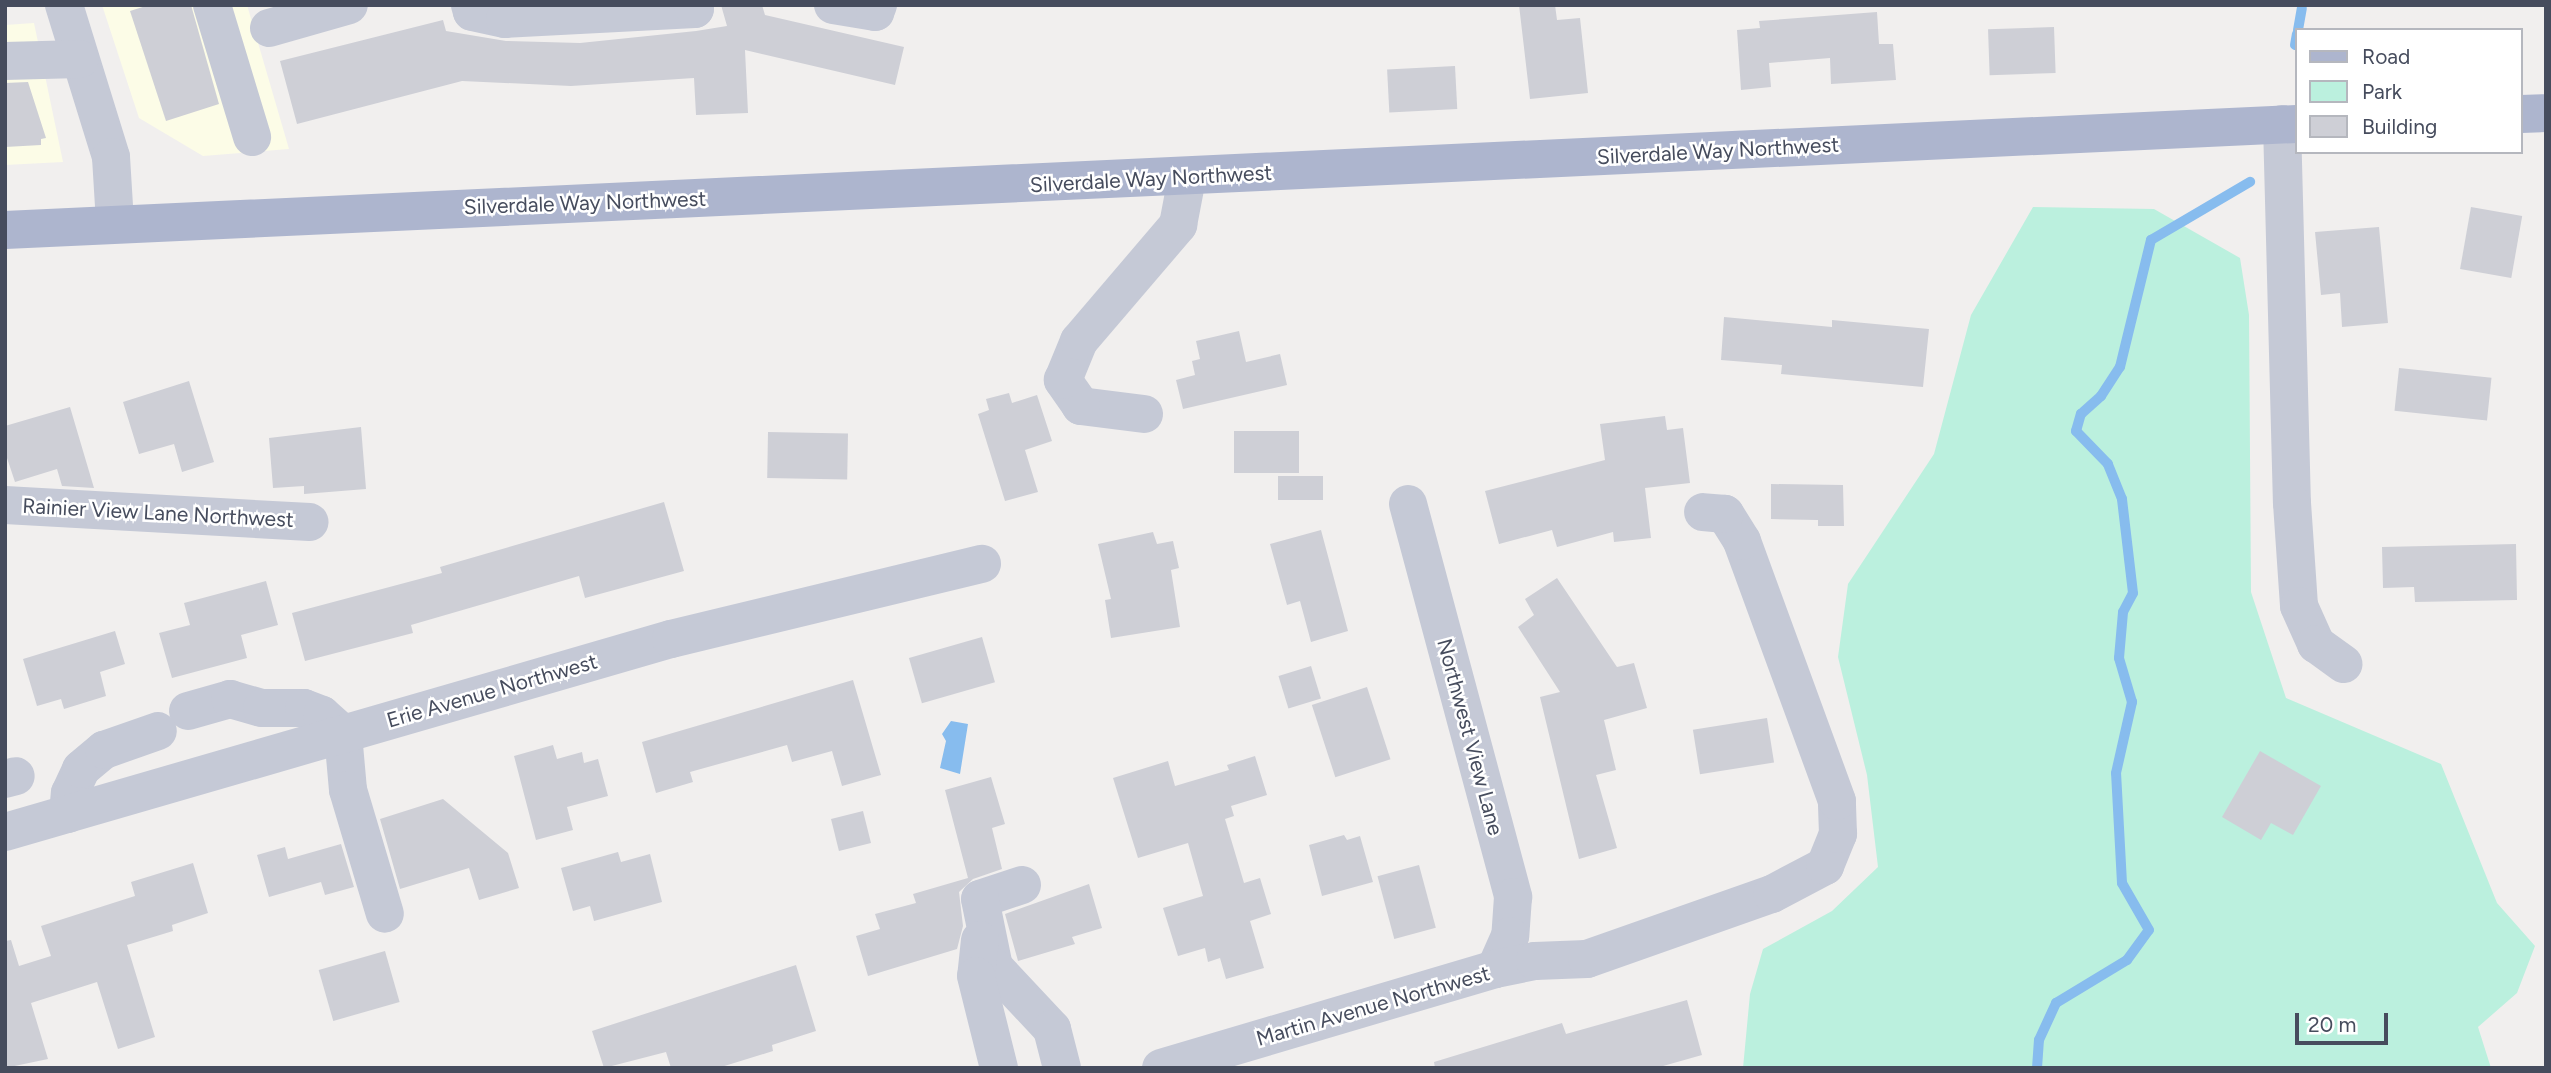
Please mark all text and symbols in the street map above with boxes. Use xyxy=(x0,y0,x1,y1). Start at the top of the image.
legend xyxy=(2296,28,2523,154)
text: Road xyxy=(2362,44,2410,69)
text: Park xyxy=(2362,79,2402,104)
text: Building xyxy=(2362,114,2437,139)
street label: Silverdale Way Northwest xyxy=(1596,132,1840,170)
street label: Silverdale Way Northwest xyxy=(1029,160,1273,198)
street label: Silverdale Way Northwest xyxy=(463,186,707,220)
street label: Rainier View Lane Northwest xyxy=(22,493,294,533)
street label: Northwest View Lane xyxy=(1432,636,1508,838)
street label: Erie Avenue Northwest xyxy=(384,649,600,733)
street label: Martin Avenue Northwest xyxy=(1253,961,1493,1051)
scale bar xyxy=(2299,1000,2392,1044)
text: 20 m xyxy=(2308,1012,2356,1037)

